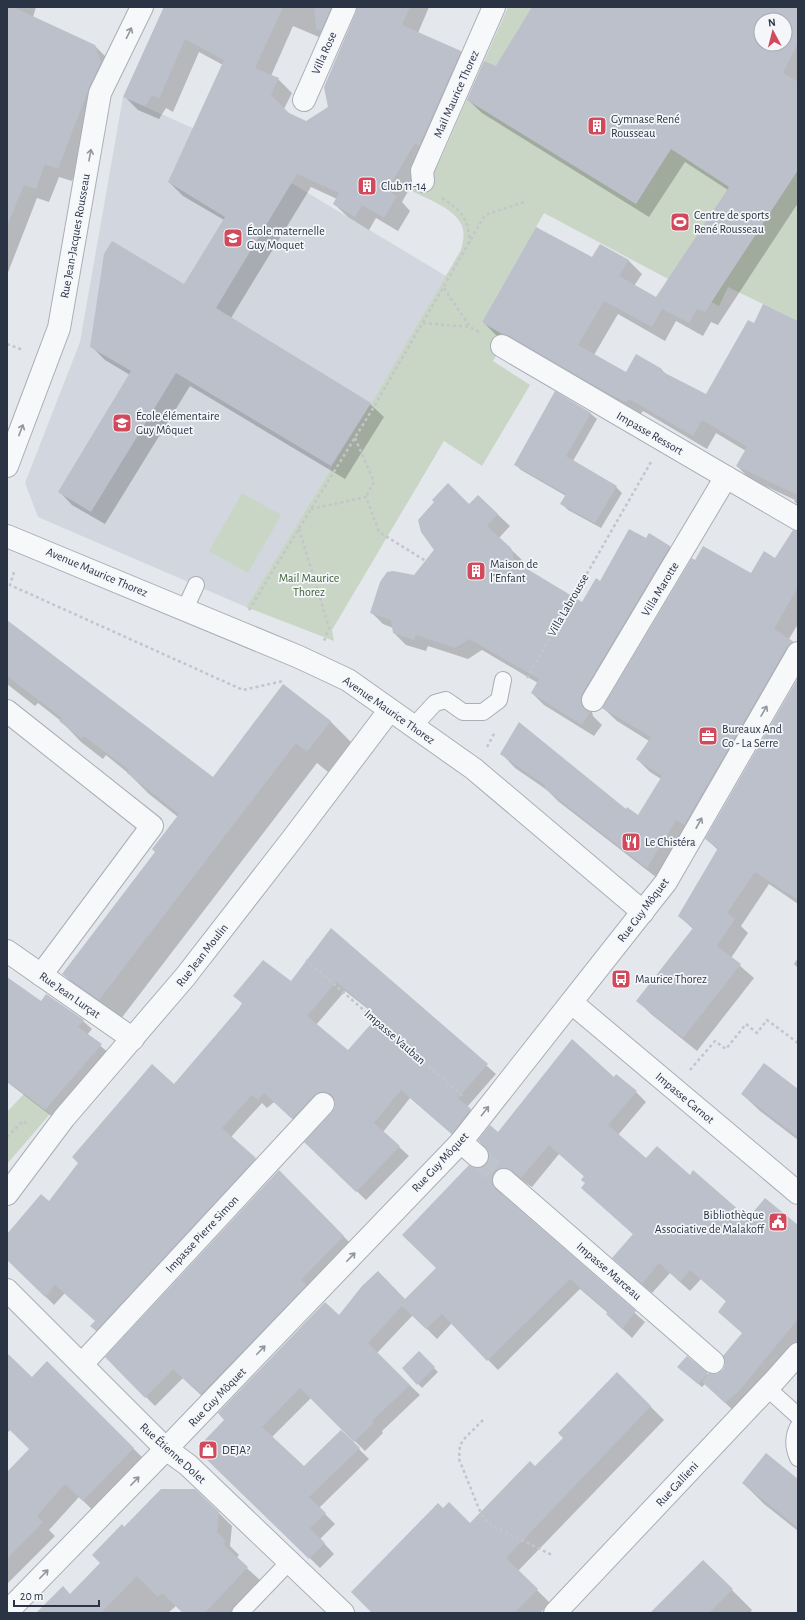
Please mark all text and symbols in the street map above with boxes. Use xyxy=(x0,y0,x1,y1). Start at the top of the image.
north arrow xyxy=(753,12,793,52)
text: N xyxy=(767,17,776,28)
one-way arrow xyxy=(126,27,133,39)
street label: Villa Rose xyxy=(309,30,339,76)
street label: Mail Maurice Thorez xyxy=(431,48,481,140)
place label: Gymnase René Rousseau xyxy=(611,113,680,139)
building icon: Gymnase René Rousseau xyxy=(586,115,608,137)
one-way arrow xyxy=(86,149,94,162)
street label: Rue Jean-Jacques Rousseau xyxy=(58,173,92,299)
building icon: Club 11-14 xyxy=(356,175,378,197)
place label: Club 11-14 xyxy=(381,180,427,192)
place label: Centre de sports René Rousseau xyxy=(694,209,769,235)
sports icon: Centre de sports René Rousseau xyxy=(669,211,691,233)
place label: École maternelle Guy Moquet xyxy=(247,224,325,252)
school or university icon: École maternelle Guy Moquet xyxy=(222,227,244,249)
place label: École élémentaire Guy Môquet xyxy=(136,409,220,437)
street label: Impasse Ressort xyxy=(615,409,686,457)
school or university icon: École élémentaire Guy Môquet xyxy=(111,412,133,434)
one-way arrow xyxy=(17,424,25,436)
street label: Avenue Maurice Thorez xyxy=(45,545,150,599)
place label: Maison de l'Enfant xyxy=(490,558,538,584)
building icon: Maison de l'Enfant xyxy=(465,560,487,582)
street label: Villa Marotte xyxy=(639,560,681,618)
park label: Mail Maurice Thorez xyxy=(279,572,339,598)
street label: Villa Labrousse xyxy=(545,572,591,638)
street label: Avenue Maurice Thorez xyxy=(341,674,437,746)
one-way arrow xyxy=(761,705,769,717)
place label: Bureaux And Co - La Serre xyxy=(722,723,782,749)
office icon: Bureaux And Co - La Serre xyxy=(697,725,719,747)
one-way arrow xyxy=(696,817,703,829)
restaurant icon: Le Chistéra xyxy=(620,831,642,853)
place label: Le Chistéra xyxy=(645,836,696,848)
street label: Rue Guy Môquet xyxy=(615,876,672,945)
street label: Rue Jean Moulin xyxy=(174,921,230,989)
bus stop icon: Maurice Thorez xyxy=(610,968,632,990)
street label: Rue Jean Lurçat xyxy=(37,970,103,1020)
place label: Maurice Thorez xyxy=(635,973,707,985)
street label: Impasse Vauban xyxy=(362,1007,428,1067)
street label: Impasse Carnot xyxy=(653,1070,717,1126)
one-way arrow xyxy=(481,1106,489,1117)
street label: Rue Guy Môquet xyxy=(409,1130,471,1195)
street label: Impasse Pierre Simon xyxy=(163,1193,241,1275)
place label: Bibliothèque Associative de Malakoff xyxy=(655,1209,765,1235)
public building icon: Bibliothèque Associative de Malakoff xyxy=(767,1211,789,1233)
street label: Impasse Marceau xyxy=(574,1240,644,1302)
one-way arrow xyxy=(347,1251,356,1262)
one-way arrow xyxy=(257,1345,266,1355)
street label: Rue Guy Môquet xyxy=(186,1365,249,1429)
street label: Rue Étienne Dolet xyxy=(138,1420,209,1486)
shop icon: DEJA? xyxy=(197,1439,219,1461)
place label: DEJA? xyxy=(222,1444,251,1456)
street label: Rue Gallieni xyxy=(653,1459,701,1509)
one-way arrow xyxy=(130,1476,140,1486)
one-way arrow xyxy=(39,1569,49,1579)
scale bar xyxy=(14,1582,99,1608)
text: 20 m xyxy=(20,1590,43,1602)

